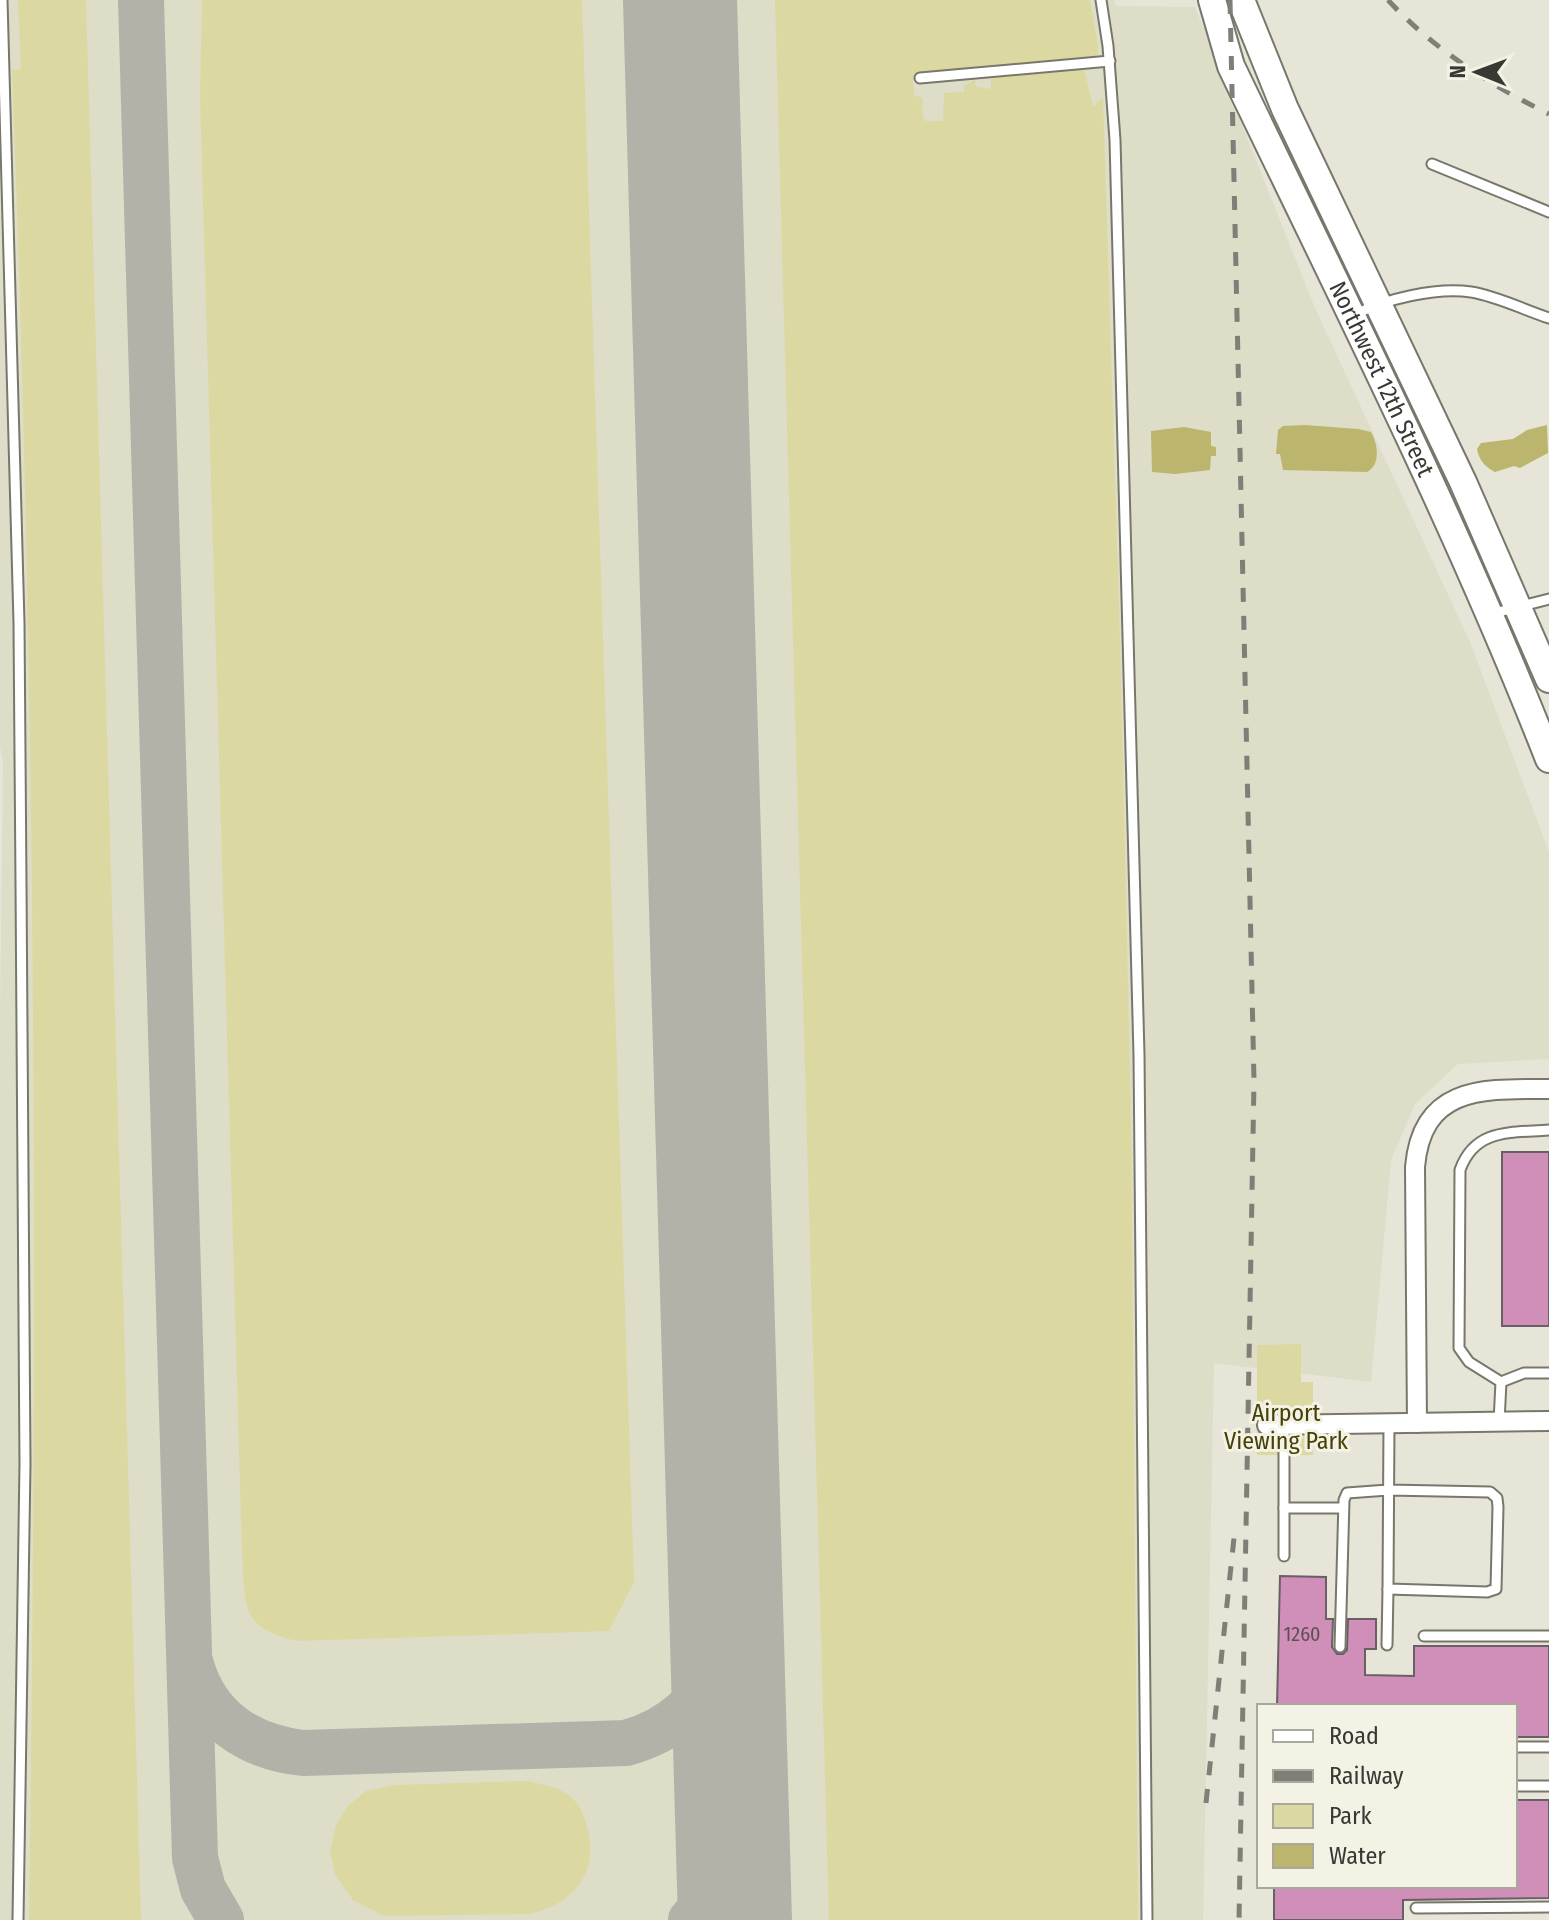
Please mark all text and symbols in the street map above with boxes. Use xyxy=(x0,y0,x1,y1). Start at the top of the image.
north arrow xyxy=(1437,32,1517,112)
text: N xyxy=(1444,65,1471,78)
street label: Northwest 12th Street xyxy=(1323,277,1440,481)
park label: Airport Viewing Park xyxy=(1224,1399,1349,1455)
house number: 1260 xyxy=(1284,1622,1320,1646)
legend xyxy=(1257,1704,1517,1888)
text: Road xyxy=(1329,1722,1379,1750)
text: Railway xyxy=(1329,1762,1404,1790)
text: Park xyxy=(1329,1802,1372,1830)
text: Water xyxy=(1329,1842,1386,1870)

